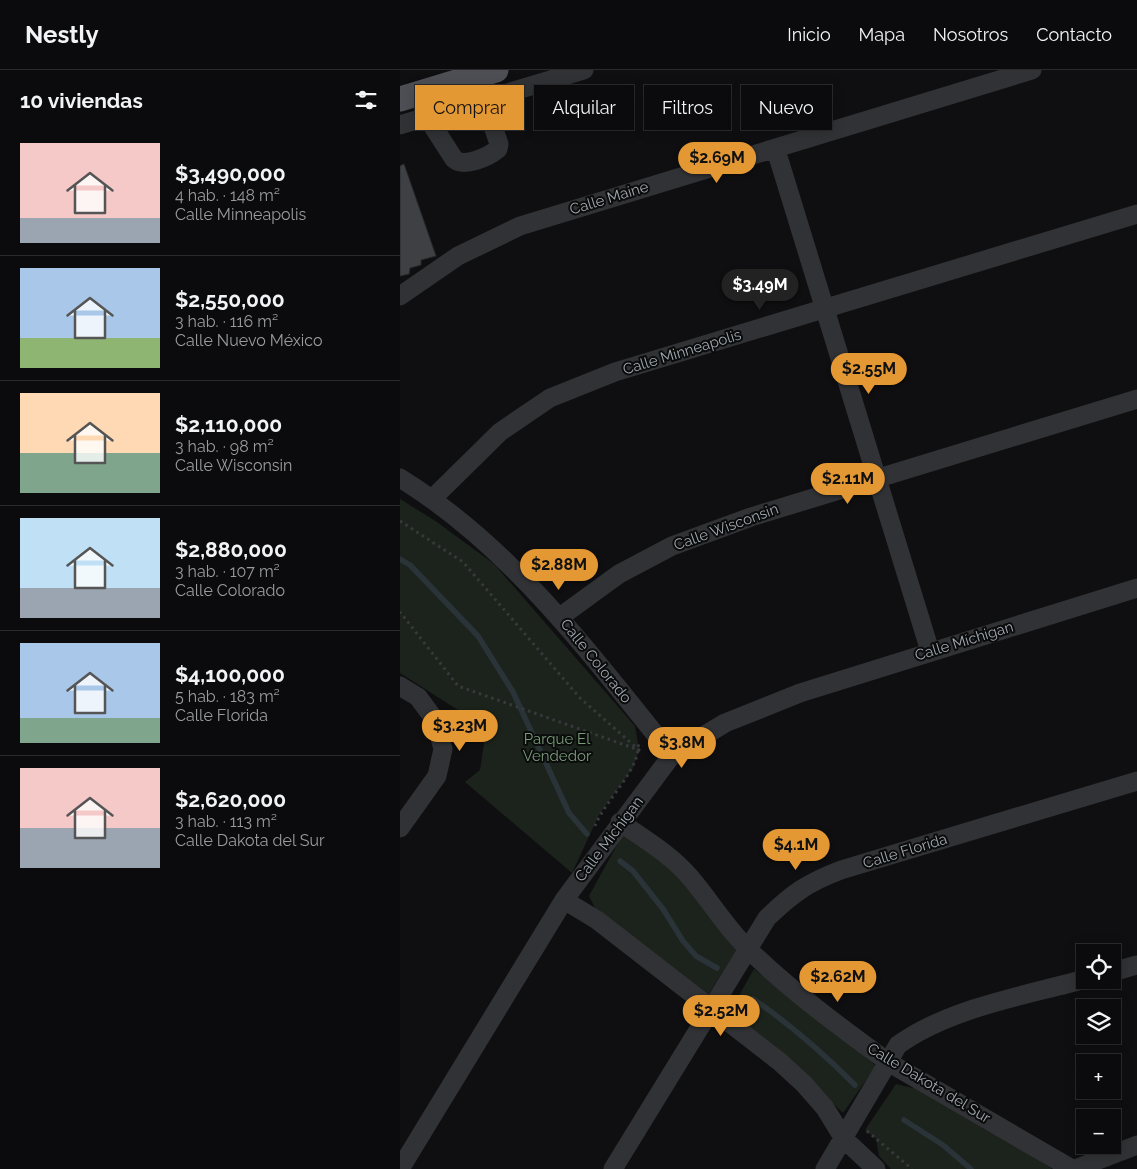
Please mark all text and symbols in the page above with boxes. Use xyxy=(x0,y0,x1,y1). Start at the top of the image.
text: Nestly xyxy=(25,20,99,49)
text: Inicio xyxy=(787,24,831,45)
text: Mapa xyxy=(859,24,905,45)
text: Nosotros xyxy=(933,24,1008,45)
text: Contacto xyxy=(1036,24,1112,45)
chip: Comprar xyxy=(415,85,524,130)
chip: Alquilar xyxy=(534,85,634,130)
chip: Filtros xyxy=(644,85,731,130)
chip: Nuevo xyxy=(741,85,832,130)
icon: filters xyxy=(352,86,380,114)
text: 10 viviendas xyxy=(20,88,143,113)
pin: $2.69M xyxy=(676,142,758,184)
text: $2.69M xyxy=(689,148,745,167)
text: $3,490,000 xyxy=(175,161,286,186)
icon: home xyxy=(60,163,120,223)
street label: Calle Maine xyxy=(567,177,651,218)
text: 4 hab. · 148 m² xyxy=(175,186,280,205)
text: Calle Minneapolis xyxy=(175,205,306,224)
pin: $3.49M xyxy=(719,268,801,311)
text: $3.49M xyxy=(733,275,788,294)
text: $2,550,000 xyxy=(175,287,285,312)
icon: home xyxy=(60,288,120,348)
text: 3 hab. · 116 m² xyxy=(175,312,278,331)
street label: Calle Minneapolis xyxy=(621,325,743,379)
text: Calle Nuevo México xyxy=(175,331,323,350)
pin: $2.55M xyxy=(828,352,910,395)
text: $2.55M xyxy=(842,359,896,378)
text: $2,110,000 xyxy=(175,412,282,437)
icon: home xyxy=(60,413,120,473)
text: 3 hab. · 98 m² xyxy=(175,437,274,456)
text: Calle Wisconsin xyxy=(175,456,292,475)
pin: $2.11M xyxy=(807,462,889,505)
text: $2.11M xyxy=(822,469,874,488)
street label: Calle Wisconsin xyxy=(671,500,781,554)
text: $2,880,000 xyxy=(175,537,287,562)
icon: home xyxy=(60,538,120,598)
pin: $2.88M xyxy=(518,548,600,591)
text: $2.88M xyxy=(531,555,587,574)
text: 3 hab. · 107 m² xyxy=(175,562,280,581)
text: Calle Colorado xyxy=(175,581,285,600)
street label: Calle Colorado xyxy=(557,615,635,707)
street label: Calle Míchigan xyxy=(913,617,1015,665)
text: $4,100,000 xyxy=(175,662,285,687)
icon: home xyxy=(60,663,120,723)
text: 5 hab. · 183 m² xyxy=(175,687,280,706)
text: Calle Florida xyxy=(175,706,268,725)
pin: $3.23M xyxy=(419,710,501,752)
text: $3.23M xyxy=(433,716,487,735)
pin: $3.8M xyxy=(647,726,717,769)
park label: Parque El Vendedor xyxy=(523,730,592,765)
text: $3.8M xyxy=(659,733,705,752)
text: $2,620,000 xyxy=(175,787,286,812)
icon: home xyxy=(60,788,120,848)
street label: Calle Míchigan xyxy=(571,793,647,885)
text: 3 hab. · 113 m² xyxy=(175,812,277,831)
pin: $4.1M xyxy=(761,828,831,871)
street label: Calle Florida xyxy=(861,830,949,872)
text: Calle Dakota del Sur xyxy=(175,831,325,850)
text: $4.1M xyxy=(774,835,818,854)
map controls xyxy=(1076,944,1121,1154)
button: locate xyxy=(1076,944,1121,989)
pin: $2.62M xyxy=(797,960,879,1003)
text: $2.62M xyxy=(810,967,866,986)
pin: $2.52M xyxy=(680,994,762,1037)
button: layers xyxy=(1076,999,1121,1044)
text: $2.52M xyxy=(694,1001,748,1020)
street label: Calle Dakota del Sur xyxy=(864,1039,994,1127)
button: + xyxy=(1076,1054,1121,1099)
button: − xyxy=(1076,1109,1121,1154)

